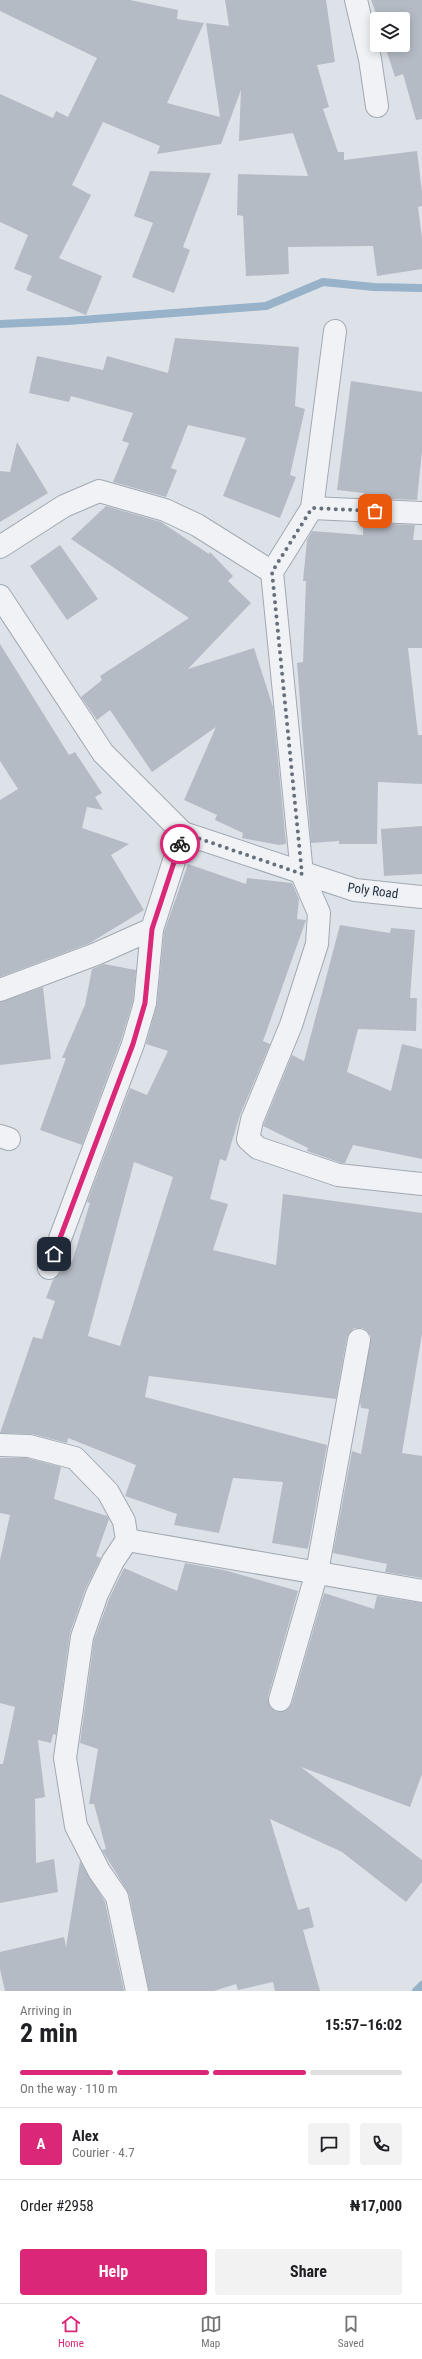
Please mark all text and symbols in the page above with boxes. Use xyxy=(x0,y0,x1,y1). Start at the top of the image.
map controls xyxy=(370,12,410,52)
button: layers xyxy=(370,12,410,52)
pin xyxy=(358,494,392,528)
icon: bag xyxy=(364,500,386,522)
courier xyxy=(160,824,200,864)
icon: bike xyxy=(169,833,191,855)
street label: Poly Road xyxy=(347,880,399,901)
pin xyxy=(37,1237,71,1271)
icon: home xyxy=(43,1243,65,1265)
text: Arriving in xyxy=(20,2003,72,2018)
text: 15:57–16:02 xyxy=(325,2016,402,2034)
text: 2 min xyxy=(20,2018,78,2048)
text: On the way · 110 m xyxy=(20,2081,117,2096)
button: chat xyxy=(308,2123,350,2165)
button: phone xyxy=(360,2123,402,2165)
text: Alex xyxy=(72,2127,99,2145)
text: A xyxy=(37,2135,45,2153)
text: Courier · 4.7 xyxy=(72,2145,135,2160)
text: Order #2958 xyxy=(20,2197,94,2215)
text: ₦17,000 xyxy=(350,2197,402,2215)
button: Help xyxy=(20,2249,207,2295)
button: Share xyxy=(215,2249,402,2295)
tab: Home xyxy=(58,2313,84,2350)
tab: Map xyxy=(200,2313,222,2350)
tab: Saved xyxy=(338,2313,364,2350)

